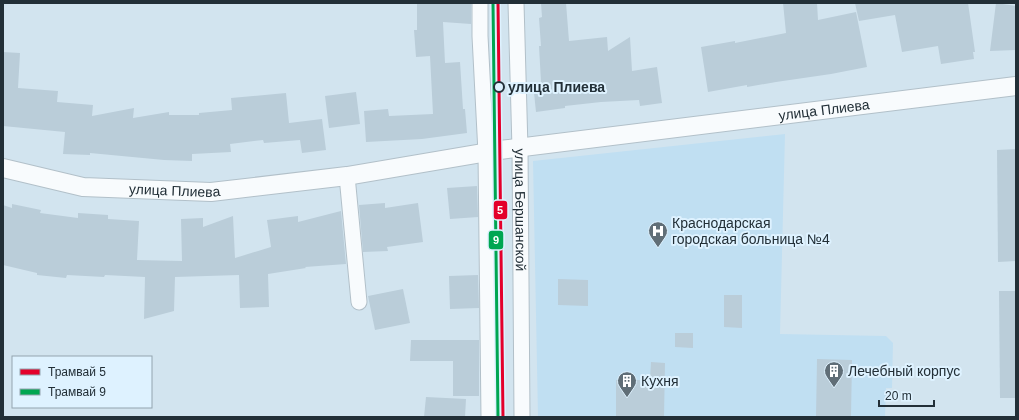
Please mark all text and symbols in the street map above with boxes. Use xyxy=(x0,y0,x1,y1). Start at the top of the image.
place label: улица Плиева xyxy=(508,79,605,95)
marker: улица Плиева xyxy=(493,81,505,93)
street label: улица Плиева xyxy=(778,96,871,123)
street label: улица Бершанской xyxy=(512,148,529,271)
street label: улица Плиева xyxy=(129,181,221,200)
line badge: 5 xyxy=(493,200,508,220)
text: 5 xyxy=(497,204,503,216)
place label: Краснодарская городская больница №4 xyxy=(672,215,830,247)
hospital icon: Краснодарская городская больница №4 xyxy=(647,220,669,248)
line badge: 9 xyxy=(488,230,504,250)
text: 9 xyxy=(493,234,499,246)
legend xyxy=(12,356,152,408)
building icon: Лечебный корпус xyxy=(823,360,845,388)
place label: Лечебный корпус xyxy=(848,363,960,379)
text: Трамвай 5 xyxy=(48,365,106,379)
building icon: Кухня xyxy=(616,370,638,398)
place label: Кухня xyxy=(641,373,678,389)
scale bar xyxy=(879,382,934,408)
text: Трамвай 9 xyxy=(48,385,106,399)
text: 20 m xyxy=(885,389,912,403)

